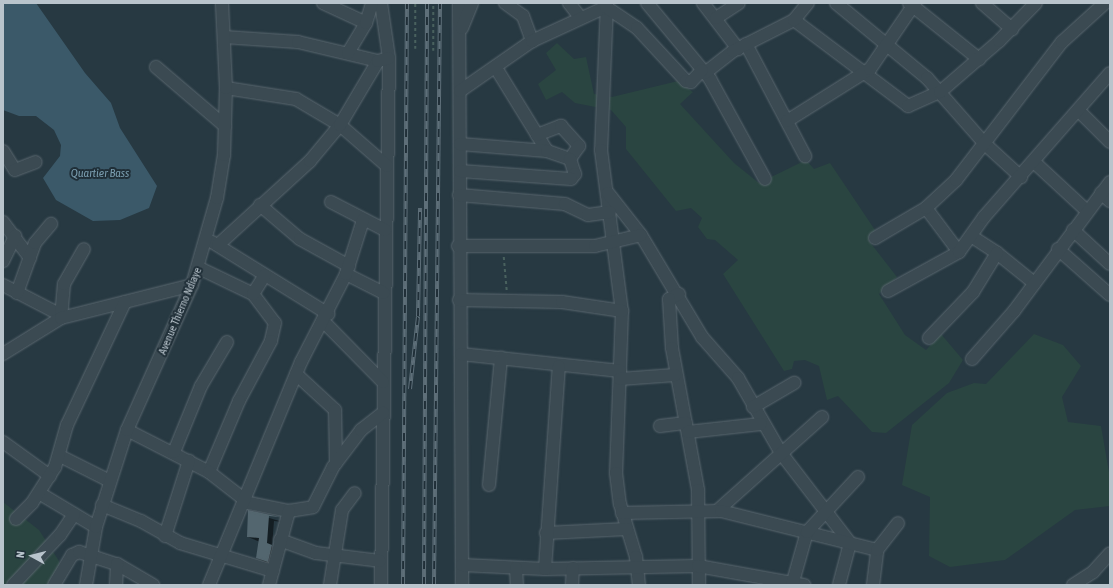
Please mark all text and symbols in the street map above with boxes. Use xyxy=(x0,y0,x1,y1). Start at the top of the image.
water label: Quartier Bass xyxy=(71,167,129,181)
street label: Avenue Thierno Ndiaye xyxy=(156,265,204,357)
north arrow xyxy=(12,536,52,576)
text: N xyxy=(14,551,26,558)

